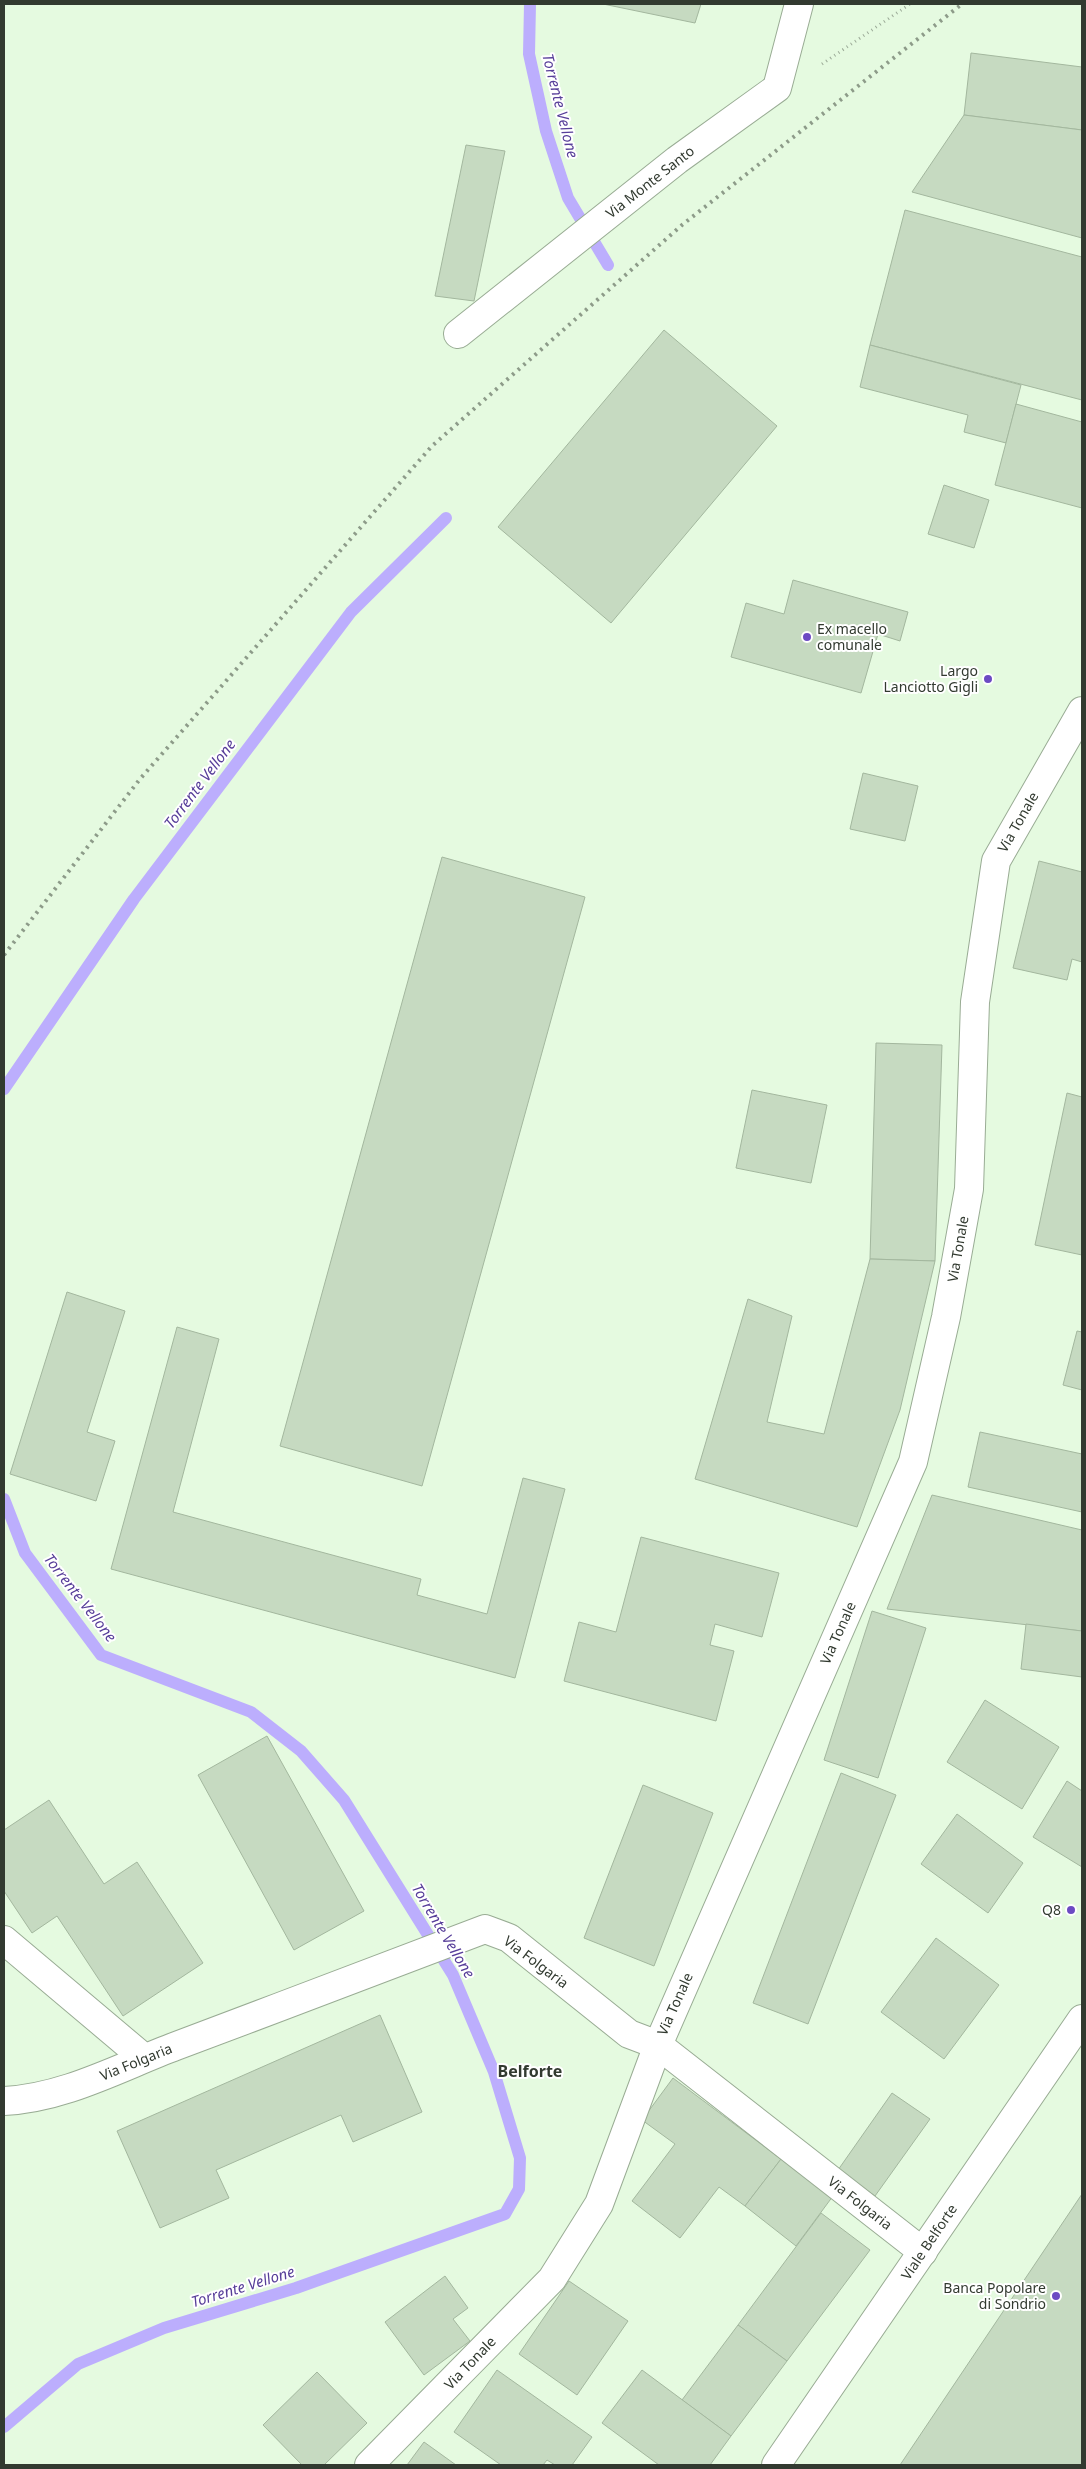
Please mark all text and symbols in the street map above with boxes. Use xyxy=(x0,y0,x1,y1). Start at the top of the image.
water label: Torrente Vellone xyxy=(538,51,584,161)
street label: Via Monte Santo xyxy=(601,141,698,222)
place label: Ex macello comunale xyxy=(817,619,887,654)
marker: Ex macello comunale xyxy=(801,631,813,643)
place label: Largo Lanciotto Gigli xyxy=(884,661,978,696)
marker: Largo Lanciotto Gigli xyxy=(982,673,994,685)
water label: Torrente Vellone xyxy=(159,734,240,832)
street label: Via Tonale xyxy=(993,788,1043,855)
street label: Via Tonale xyxy=(942,1214,973,1283)
water label: Torrente Vellone xyxy=(40,1549,122,1646)
street label: Via Tonale xyxy=(815,1598,860,1667)
water label: Torrente Vellone xyxy=(408,1880,480,1982)
place label: Q8 xyxy=(1042,1900,1061,1919)
marker: Q8 xyxy=(1065,1904,1077,1916)
street label: Via Folgaria xyxy=(500,1931,573,1992)
street label: Via Tonale xyxy=(652,1969,697,2038)
street label: Via Folgaria xyxy=(97,2038,175,2085)
district label: Belforte xyxy=(498,2060,562,2082)
street label: Via Folgaria xyxy=(824,2172,896,2234)
street label: Viale Belforte xyxy=(896,2200,961,2283)
water label: Torrente Vellone xyxy=(189,2261,297,2311)
place label: Banca Popolare di Sondrio xyxy=(943,2278,1046,2313)
marker: Banca Popolare di Sondrio xyxy=(1050,2290,1062,2302)
street label: Via Tonale xyxy=(440,2332,500,2393)

